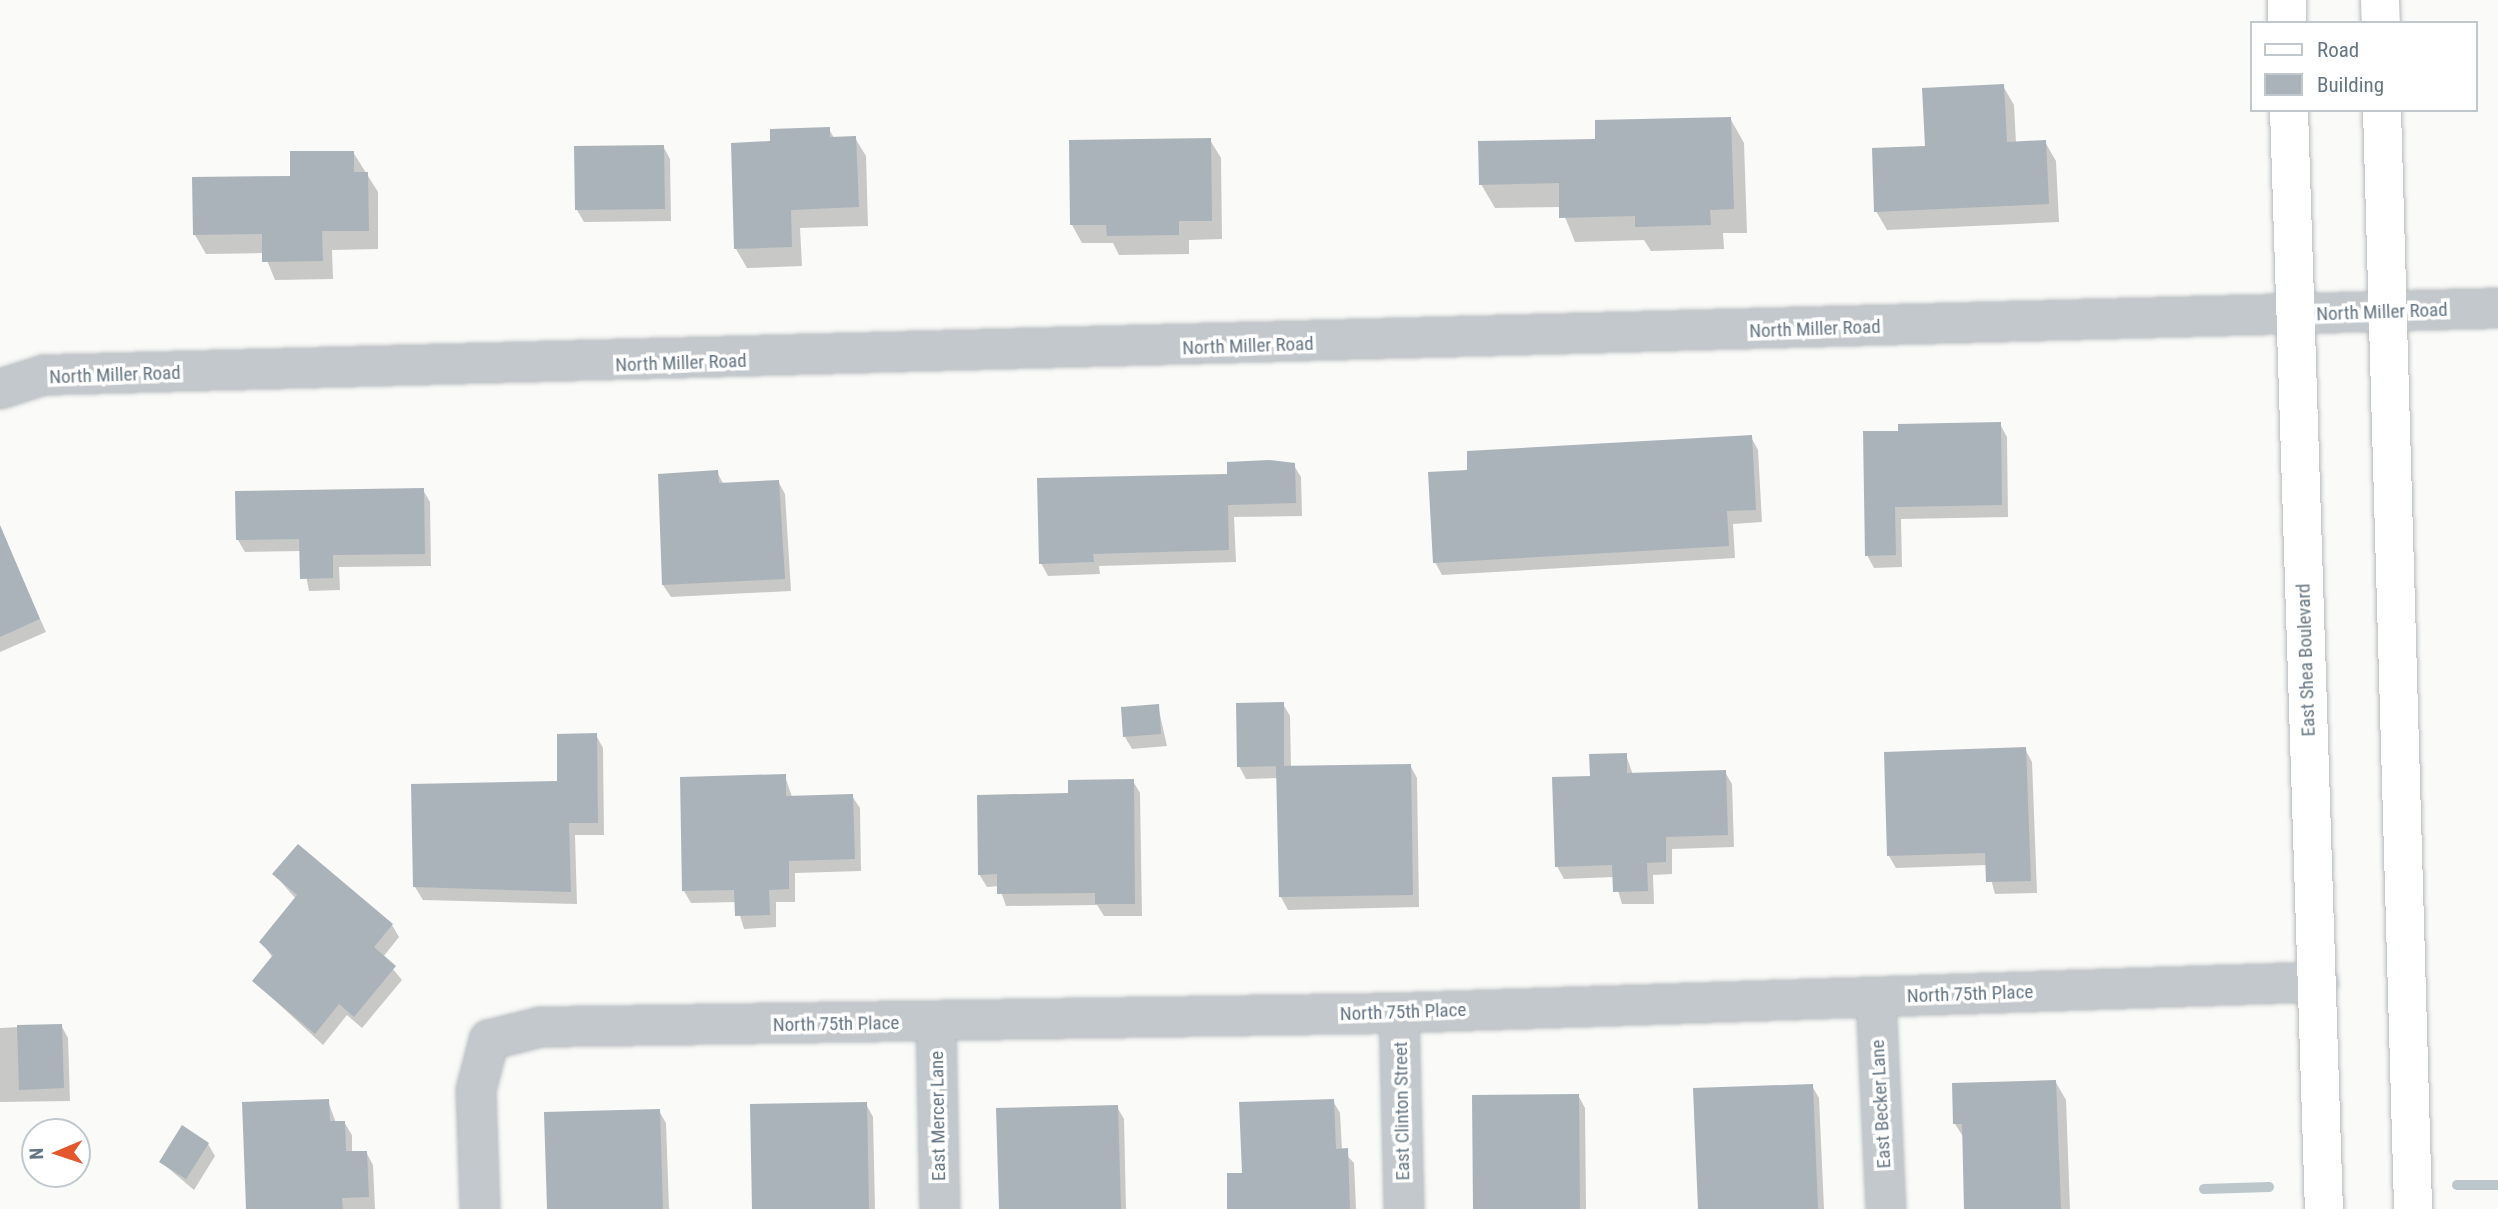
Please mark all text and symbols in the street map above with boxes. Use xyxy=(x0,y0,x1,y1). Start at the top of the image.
legend xyxy=(2250,21,2477,112)
text: Road xyxy=(2317,38,2359,62)
text: Building xyxy=(2317,73,2384,97)
street label: North Miller Road xyxy=(2316,298,2448,326)
street label: North Miller Road xyxy=(1749,315,1881,343)
street label: North Miller Road xyxy=(1182,332,1314,360)
street label: North Miller Road xyxy=(615,349,747,377)
street label: North Miller Road xyxy=(49,361,181,389)
street label: East Shea Boulevard xyxy=(2292,583,2320,737)
street label: North 75th Place xyxy=(1906,980,2034,1008)
street label: North 75th Place xyxy=(1339,998,1467,1026)
street label: North 75th Place xyxy=(773,1011,899,1037)
street label: East Becker Lane xyxy=(1866,1039,1896,1169)
street label: East Clinton Street xyxy=(1389,1041,1415,1181)
street label: East Mercer Lane xyxy=(925,1051,951,1181)
north arrow xyxy=(21,1118,91,1188)
text: N xyxy=(25,1147,48,1160)

